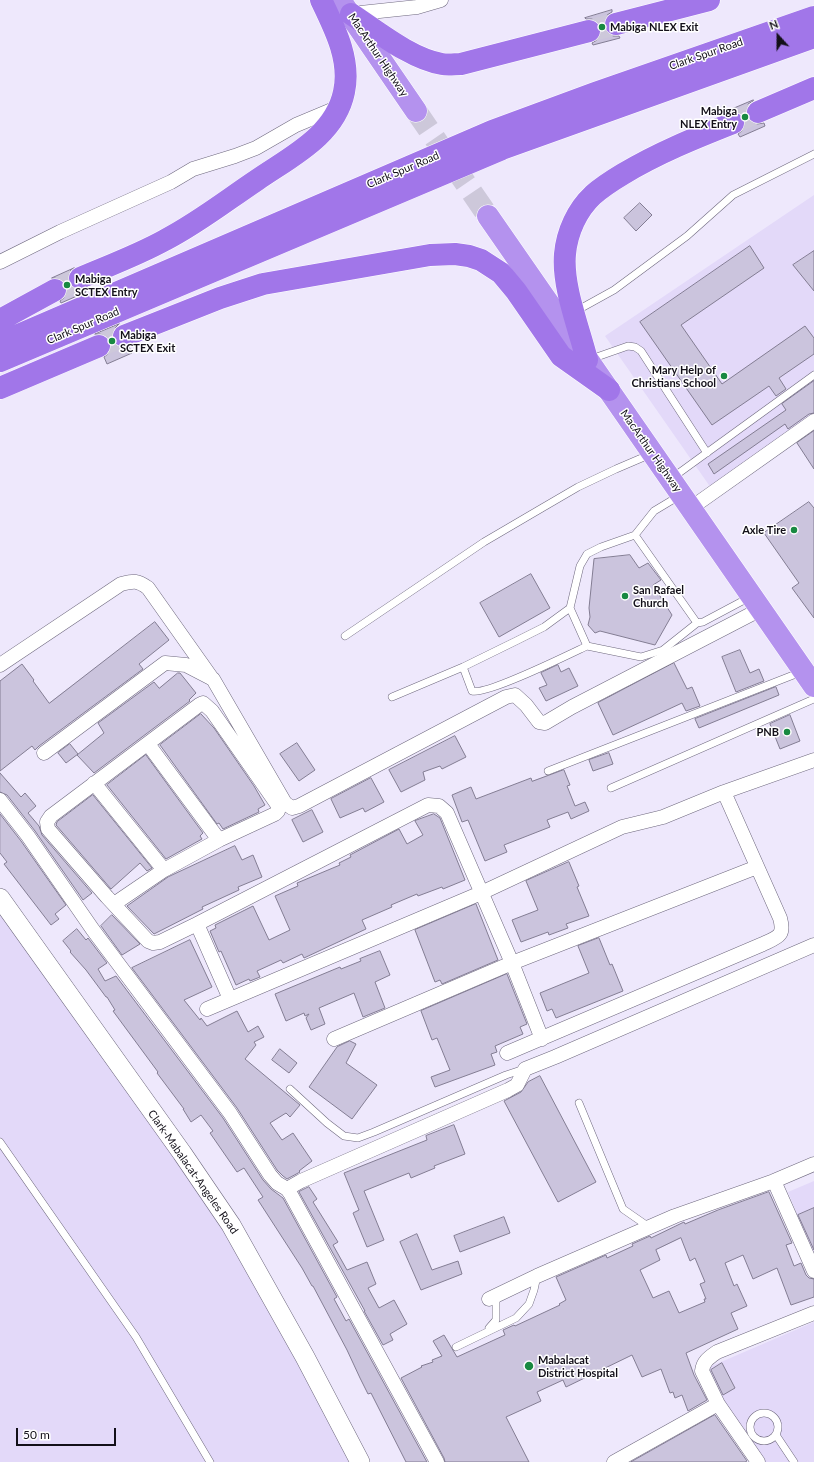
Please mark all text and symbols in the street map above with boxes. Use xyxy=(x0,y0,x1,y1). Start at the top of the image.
street label: MacArthur Highway xyxy=(345,11,411,99)
north arrow xyxy=(758,16,798,56)
text: N xyxy=(767,17,780,32)
place label: Mabiga NLEX Exit xyxy=(610,20,698,34)
marker: Mabiga NLEX Exit xyxy=(597,22,607,32)
street label: Clark Spur Road xyxy=(667,35,745,73)
place label: Mabiga NLEX Entry xyxy=(680,104,737,130)
marker: Mabiga NLEX Entry xyxy=(740,112,750,122)
street label: Clark Spur Road xyxy=(365,149,441,191)
place label: Mabiga SCTEX Entry xyxy=(75,272,138,298)
marker: Mabiga SCTEX Entry xyxy=(62,280,72,290)
street label: Clark Spur Road xyxy=(45,305,121,347)
place label: Mabiga SCTEX Exit xyxy=(120,328,175,354)
marker: Mabiga SCTEX Exit xyxy=(107,336,117,346)
place label: Mary Help of Christians School xyxy=(632,363,716,389)
marker: Mary Help of Christians School xyxy=(719,371,729,381)
street label: MacArthur Highway xyxy=(618,407,684,495)
place label: Axle Tire xyxy=(742,523,786,537)
marker: Axle Tire xyxy=(789,525,799,535)
place label: San Rafael Church xyxy=(633,583,684,609)
marker: San Rafael Church xyxy=(620,591,630,601)
place label: PNB xyxy=(756,725,779,739)
marker: PNB xyxy=(782,727,792,737)
street label: Clark-Mabalacat-Angeles Road xyxy=(145,1108,241,1236)
place label: Mabalacat District Hospital xyxy=(538,1353,618,1379)
marker: Mabalacat District Hospital xyxy=(523,1360,535,1372)
scale bar xyxy=(18,1420,118,1446)
text: 50 m xyxy=(23,1427,50,1442)

